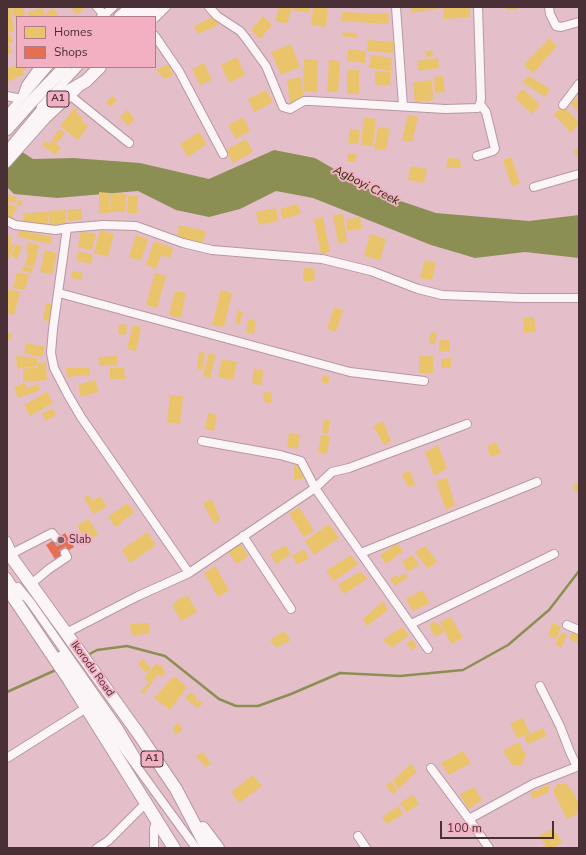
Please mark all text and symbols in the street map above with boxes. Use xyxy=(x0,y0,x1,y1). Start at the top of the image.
legend xyxy=(16,16,156,68)
text: Homes xyxy=(54,24,92,40)
text: Shops xyxy=(54,44,88,60)
road number: A1 xyxy=(47,91,69,107)
water label: Agboyi Creek xyxy=(330,163,402,209)
place label: Slab xyxy=(69,533,91,547)
marker: Slab xyxy=(56,535,66,545)
street label: Ikorodu Road xyxy=(67,639,117,699)
road number: A1 xyxy=(141,751,163,767)
scale bar xyxy=(442,813,556,839)
text: 100 m xyxy=(447,820,482,836)

